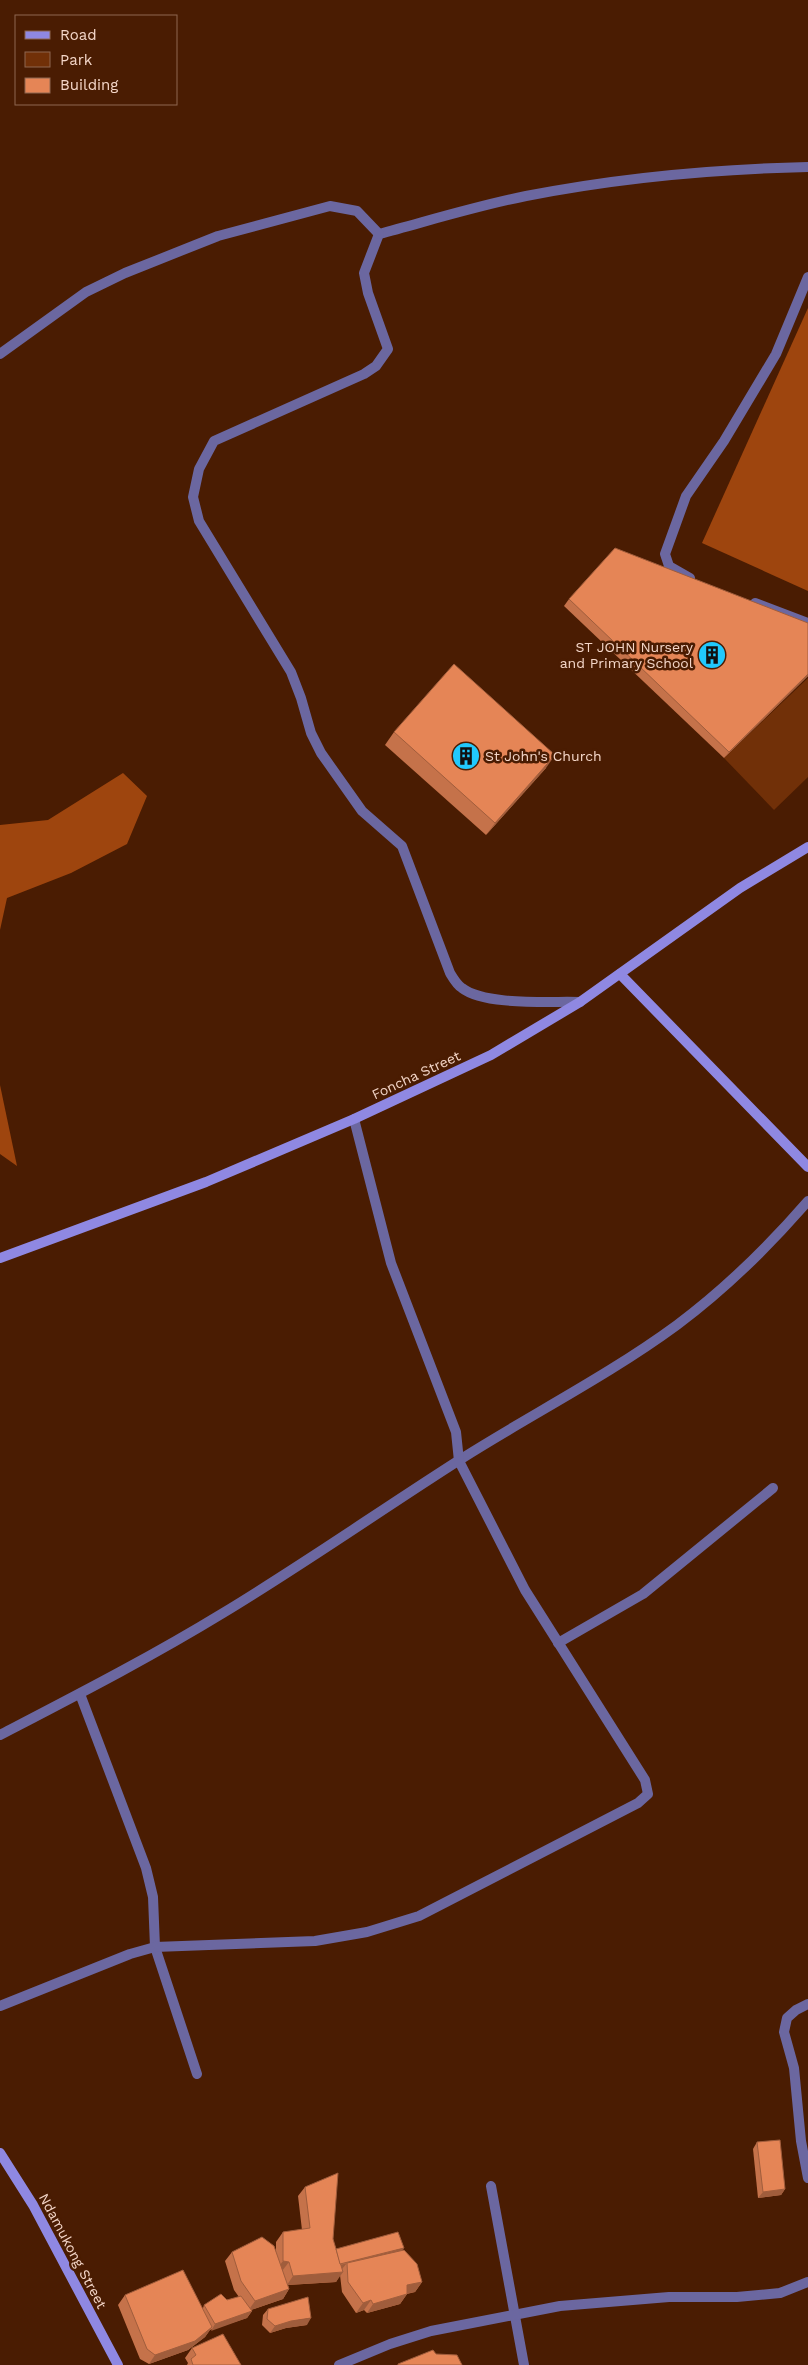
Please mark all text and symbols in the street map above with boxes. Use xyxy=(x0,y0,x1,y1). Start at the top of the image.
legend xyxy=(15,15,178,105)
text: Road xyxy=(60,26,97,44)
text: Park xyxy=(60,51,93,69)
text: Building xyxy=(60,76,118,94)
place label: ST JOHN Nursery and Primary School xyxy=(560,639,694,671)
building icon: ST JOHN Nursery and Primary School xyxy=(697,640,727,670)
building icon: St John's Church xyxy=(451,741,481,771)
place label: St John's Church xyxy=(485,748,602,764)
street label: Foncha Street xyxy=(369,1047,463,1103)
street label: Ndamukong Street xyxy=(36,2191,110,2311)

